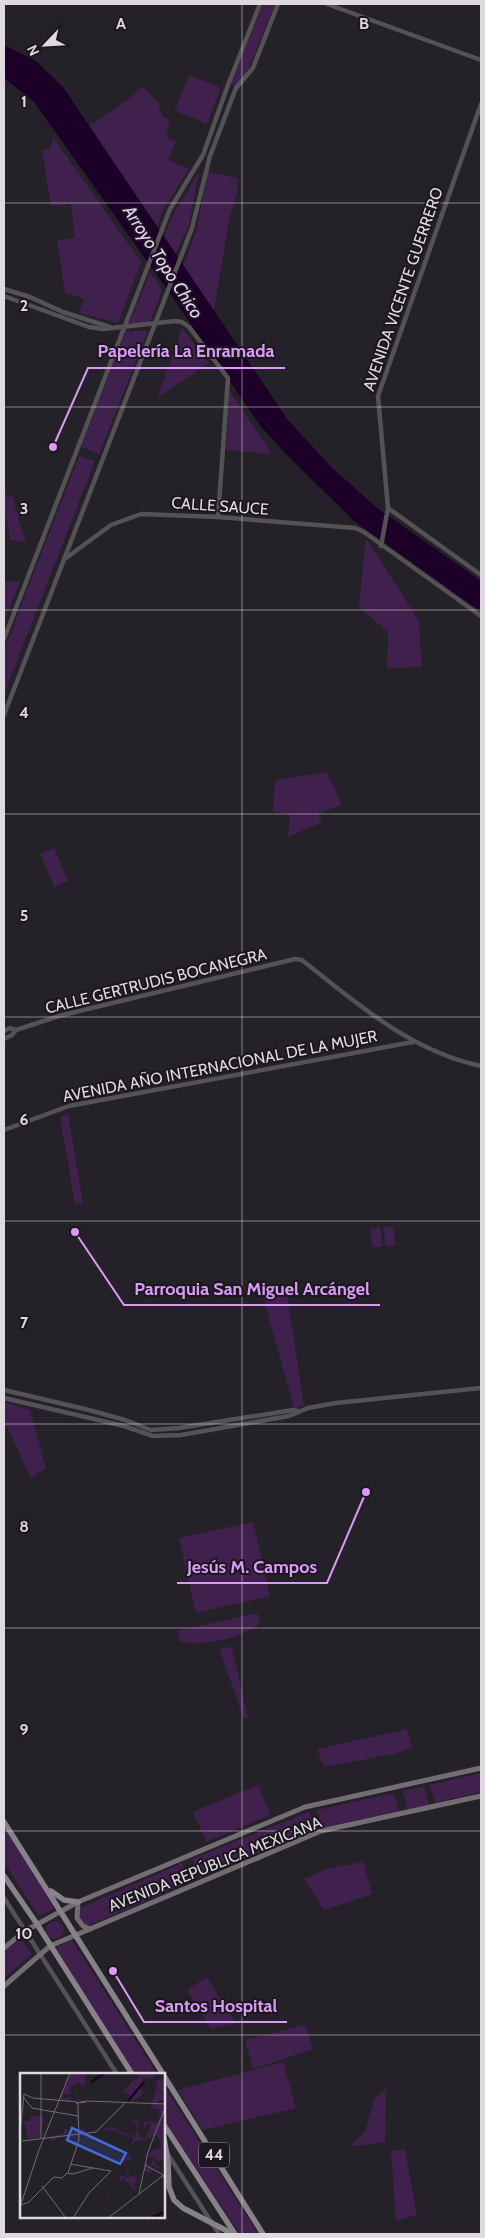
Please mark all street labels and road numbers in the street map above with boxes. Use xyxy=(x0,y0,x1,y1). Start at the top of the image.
street label: AVENIDA VICENTE GUERRERO xyxy=(359,185,447,393)
street label: CALLE SAUCE xyxy=(171,493,269,519)
street label: CALLE GERTRUDIS BOCANEGRA xyxy=(43,944,269,1018)
street label: AVENIDA AÑO INTERNACIONAL DE LA MUJER xyxy=(61,1026,379,1106)
street label: AVENIDA REPÚBLICA MEXICANA xyxy=(106,1812,325,1916)
road number: 44 xyxy=(199,2142,229,2168)

